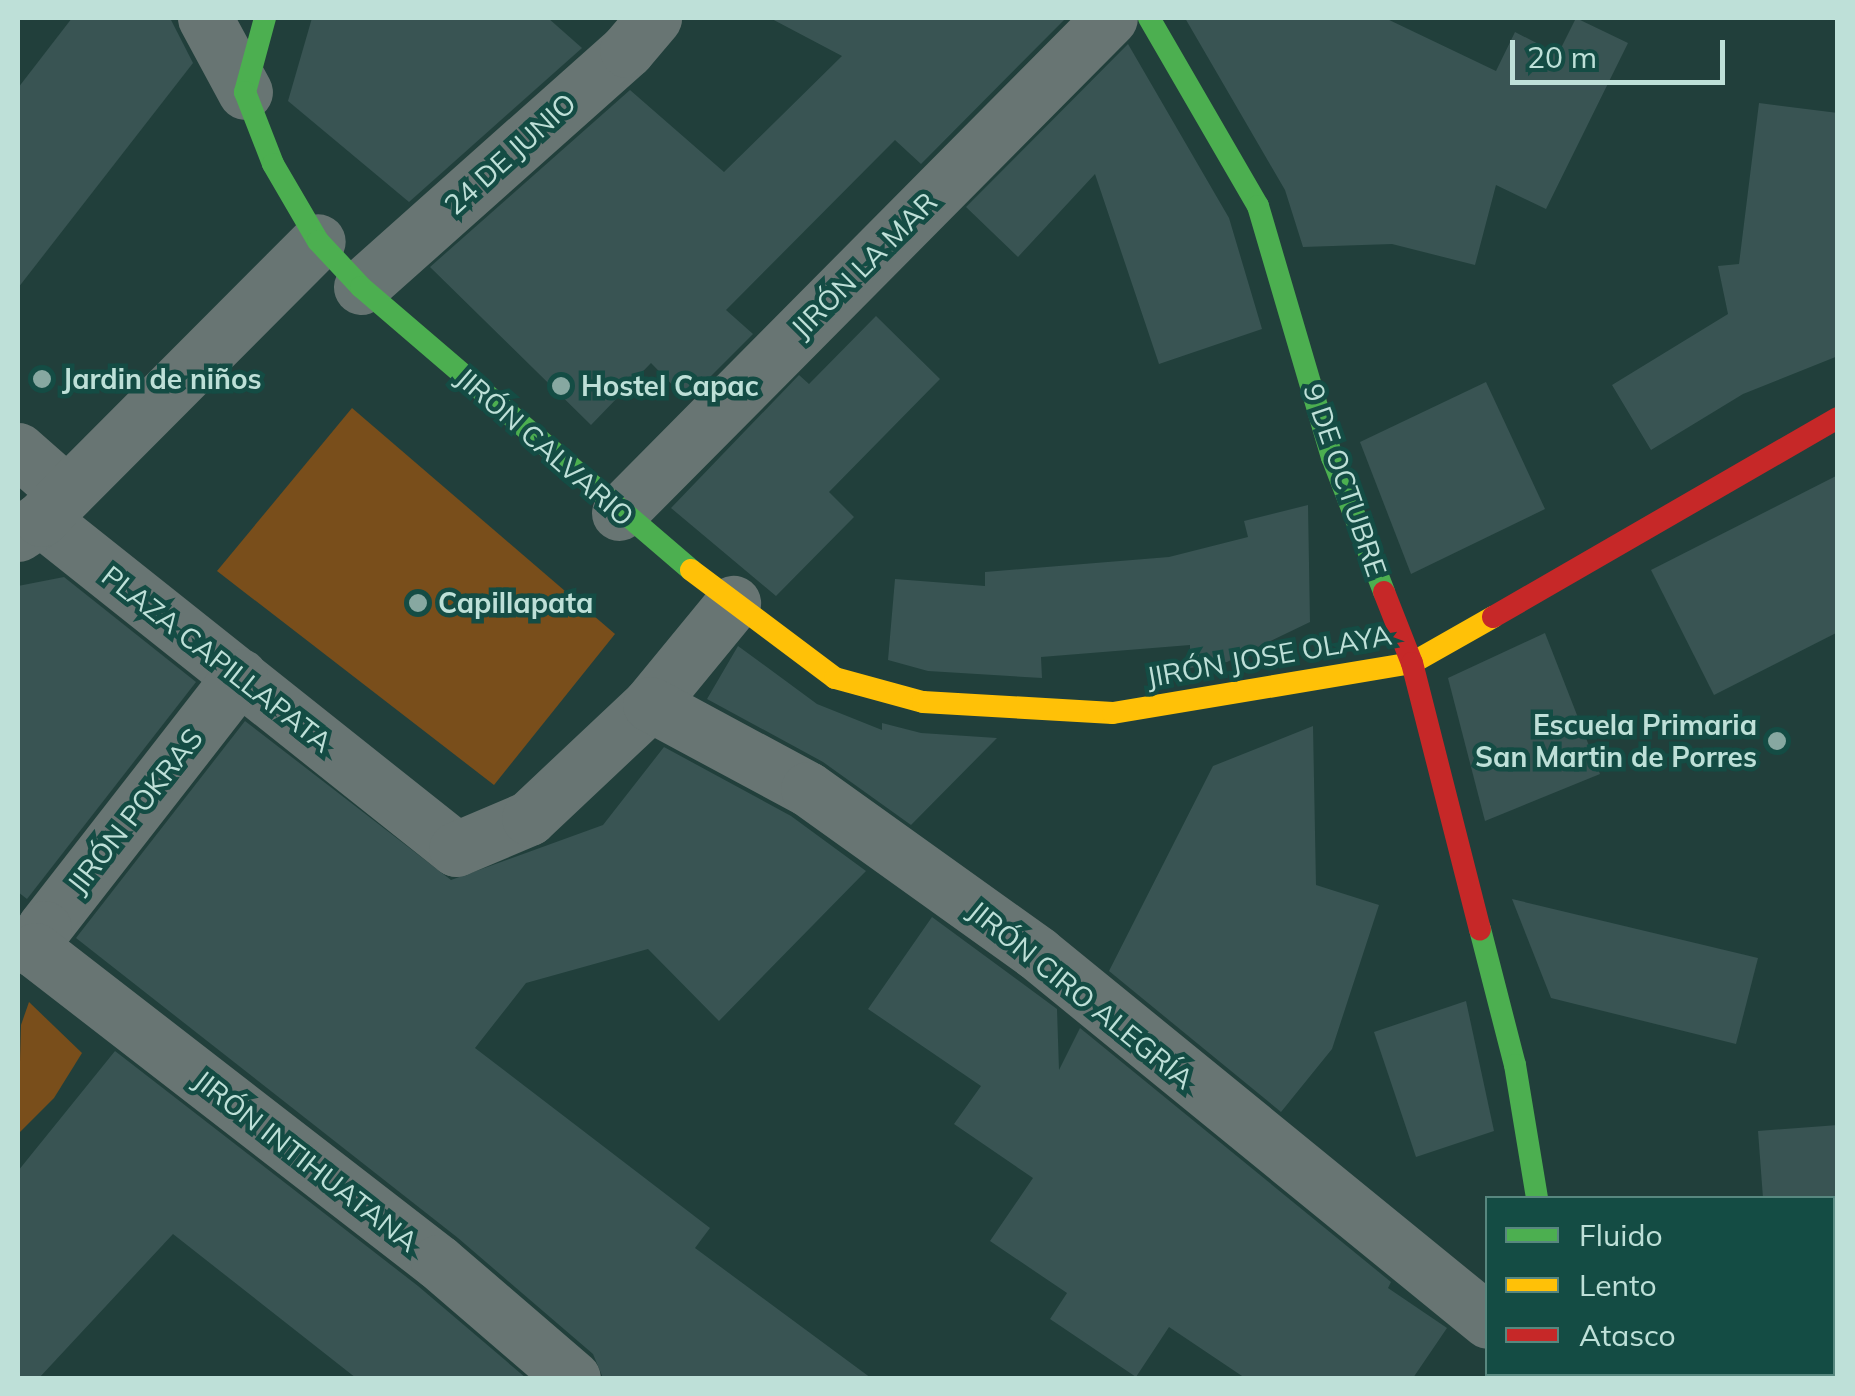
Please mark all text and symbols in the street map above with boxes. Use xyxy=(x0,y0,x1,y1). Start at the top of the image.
scale bar xyxy=(1515,20,1730,82)
text: 20 m xyxy=(1527,38,1597,76)
street label: 24 DE JUNIO xyxy=(437,86,583,222)
street label: JIRÓN LA MAR xyxy=(784,185,944,345)
street label: JIRÓN CALVARIO xyxy=(449,361,641,533)
place label: Jardin de niños xyxy=(62,362,262,396)
marker: Jardin de niños xyxy=(31,368,53,390)
place label: Hostel Capac xyxy=(581,369,759,403)
marker: Hostel Capac xyxy=(550,375,572,397)
street label: 9 DE OCTUBRE xyxy=(1296,379,1394,581)
street label: PLAZA CAPILLAPATA xyxy=(95,559,339,759)
place label: Capillapata xyxy=(438,586,593,620)
marker: Capillapata xyxy=(407,592,429,614)
street label: JIRÓN JOSE OLAYA xyxy=(1144,618,1394,694)
place label: Escuela Primaria San Martin de Porres xyxy=(1475,708,1757,774)
street label: JIRÓN POKRAS xyxy=(60,722,210,900)
marker: Escuela Primaria San Martin de Porres xyxy=(1766,730,1788,752)
street label: JIRÓN CIRO ALEGRÍA xyxy=(962,894,1200,1096)
street label: JIRÓN INTIHUATANA xyxy=(187,1063,425,1259)
legend xyxy=(1485,1196,1835,1376)
text: Fluido xyxy=(1579,1216,1663,1254)
text: Lento xyxy=(1579,1266,1657,1304)
text: Atasco xyxy=(1579,1316,1676,1354)

